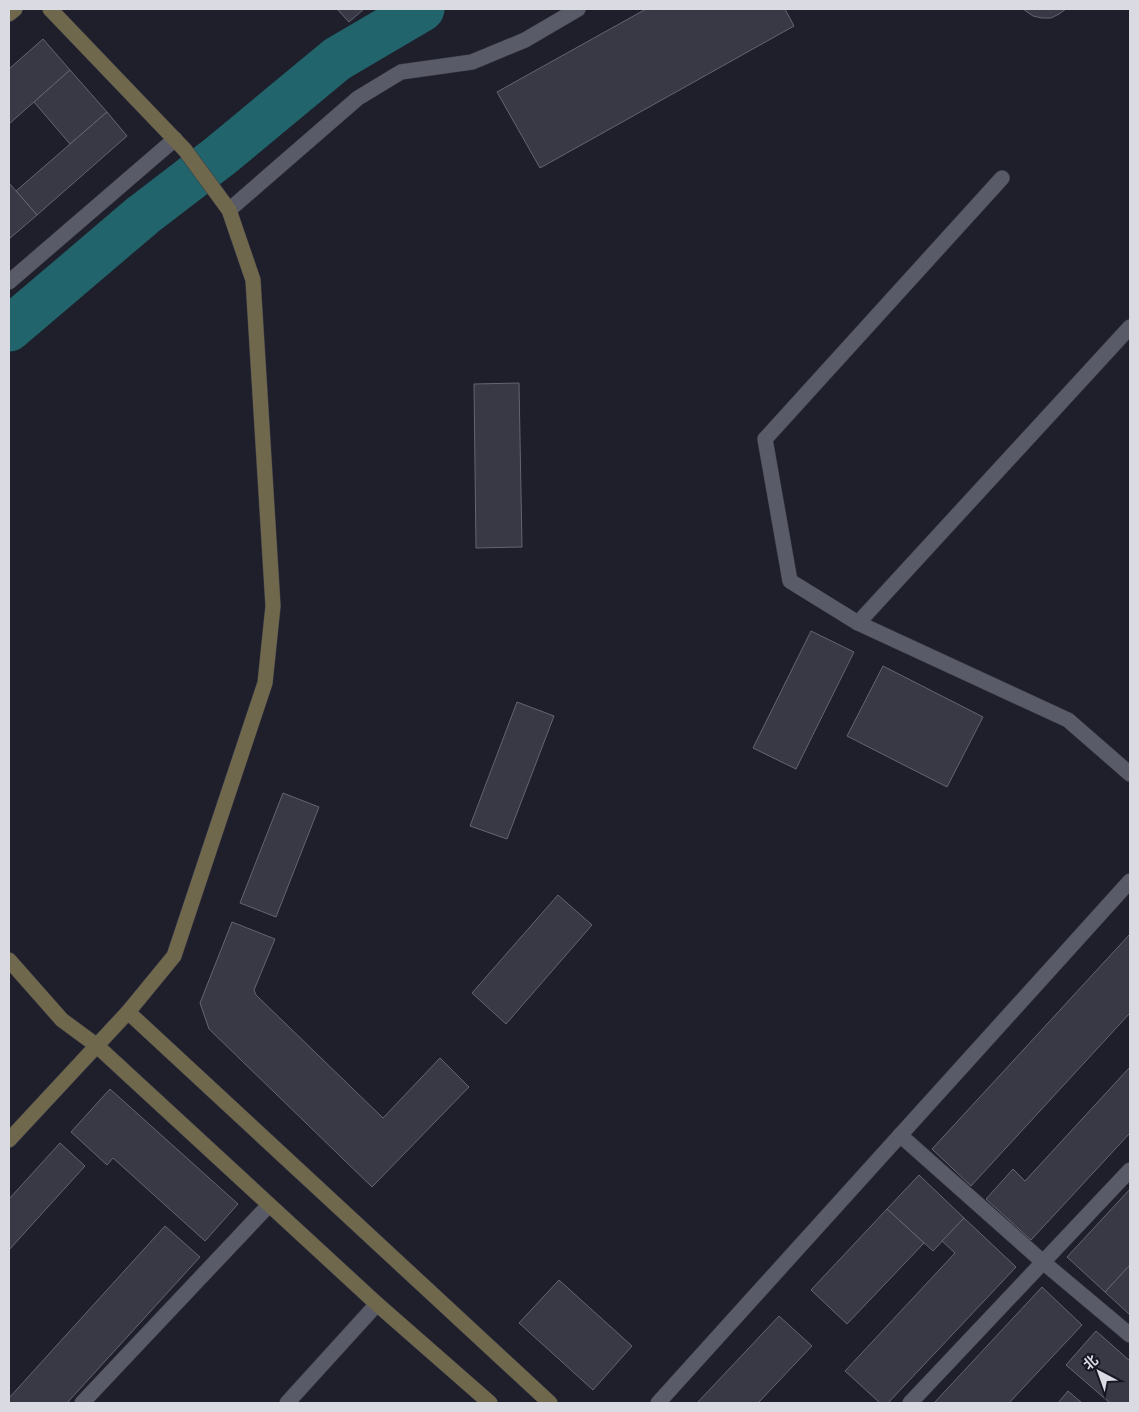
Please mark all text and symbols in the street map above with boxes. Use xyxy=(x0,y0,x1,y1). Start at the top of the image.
north arrow xyxy=(1074,1347,1124,1397)
text: 北 xyxy=(1081,1352,1101,1373)

